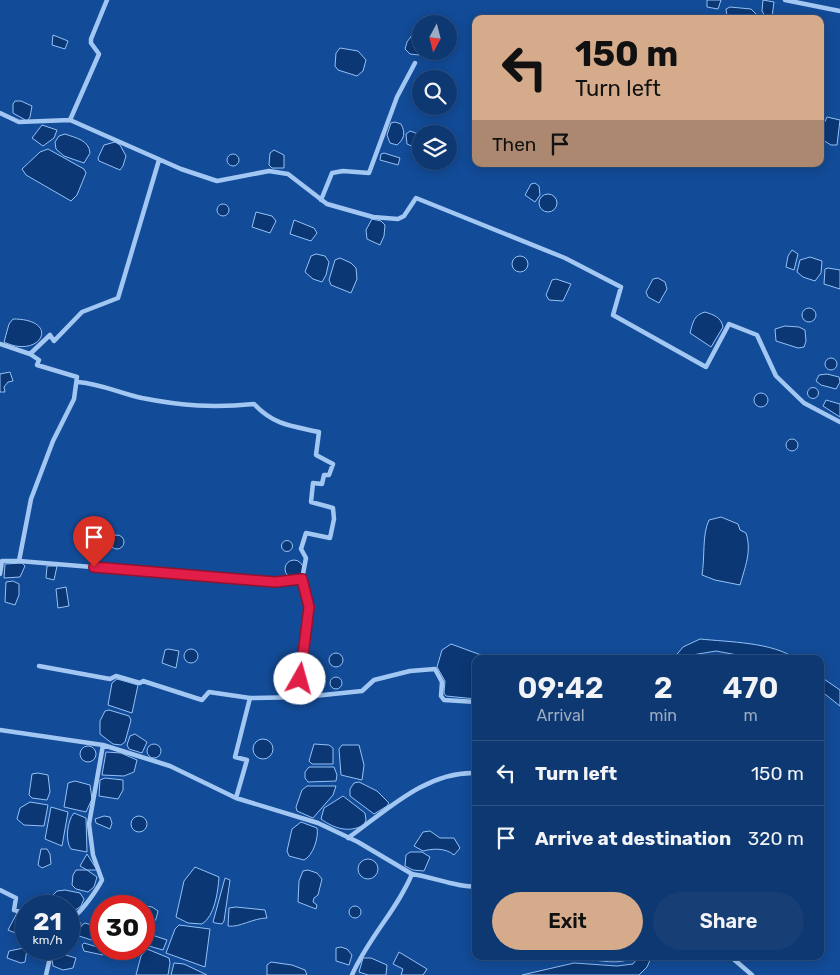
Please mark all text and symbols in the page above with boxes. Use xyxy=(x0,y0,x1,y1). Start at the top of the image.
north arrow xyxy=(412,15,458,60)
map controls xyxy=(412,15,457,170)
text: 150 m xyxy=(575,33,678,75)
icon: left xyxy=(492,35,557,100)
button: search xyxy=(412,70,457,115)
text: Turn left xyxy=(575,75,661,102)
button: layers xyxy=(412,125,457,170)
icon: arrive xyxy=(546,130,574,158)
text: Then xyxy=(492,133,536,156)
pin xyxy=(73,516,115,567)
icon: arrive xyxy=(80,523,108,551)
position arrow xyxy=(273,652,325,704)
text: 09:42 xyxy=(517,670,604,706)
text: 2 xyxy=(654,670,673,706)
text: 470 xyxy=(722,670,779,706)
text: Arrival xyxy=(537,706,585,725)
text: min xyxy=(649,706,677,725)
text: m xyxy=(743,706,758,725)
icon: left xyxy=(492,759,520,787)
text: Turn left xyxy=(535,762,617,785)
text: 150 m xyxy=(751,762,804,785)
icon: arrive xyxy=(492,824,520,852)
text: Arrive at destination xyxy=(535,827,731,850)
text: 320 m xyxy=(748,827,804,850)
button: Exit xyxy=(492,892,643,950)
button: Share xyxy=(653,892,804,950)
speed limit sign: 30 xyxy=(90,895,155,960)
text: 21 xyxy=(33,907,62,936)
text: km/h xyxy=(33,933,62,947)

